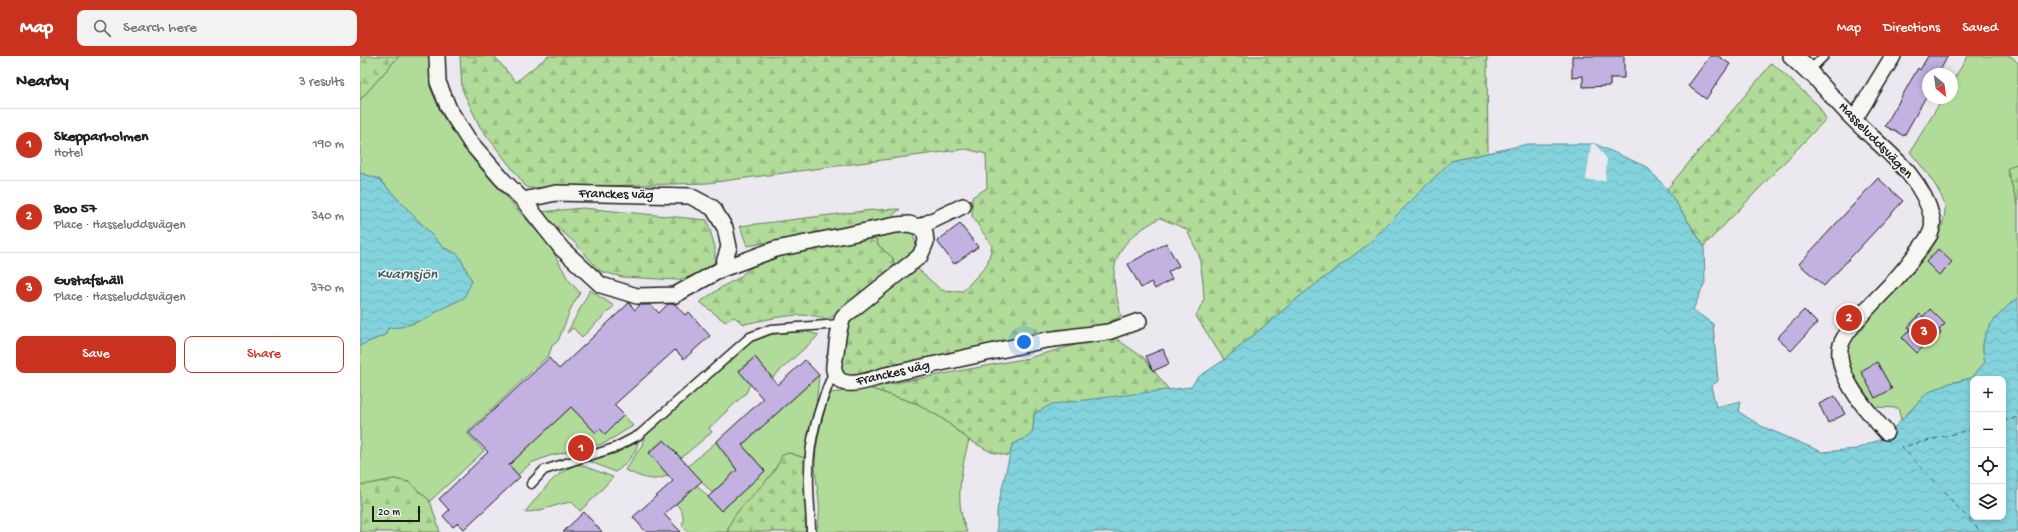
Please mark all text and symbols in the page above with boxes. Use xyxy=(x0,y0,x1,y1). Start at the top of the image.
search box xyxy=(77,10,357,46)
text: Map xyxy=(20,17,53,40)
icon: search xyxy=(91,17,113,39)
text: Search here xyxy=(123,19,197,37)
text: Map xyxy=(1837,20,1861,37)
text: Directions xyxy=(1883,20,1940,37)
text: Saved xyxy=(1962,20,1998,37)
north arrow xyxy=(1922,68,1958,104)
text: Nearby xyxy=(16,72,69,92)
text: 3 results xyxy=(299,75,344,90)
street label: Hasseluddsvägen xyxy=(1834,99,1916,183)
text: Skepparholmen xyxy=(54,128,148,146)
text: 1 xyxy=(26,137,32,152)
text: 190 m xyxy=(313,137,344,152)
text: Hotel xyxy=(54,146,83,161)
street label: Franckes väg xyxy=(577,186,654,204)
text: Boo 57 xyxy=(54,200,96,218)
text: 2 xyxy=(26,209,32,224)
text: 340 m xyxy=(311,209,344,224)
text: Place · Hasseluddsvägen xyxy=(54,218,186,233)
water label: Kvarnsjön xyxy=(377,266,438,284)
text: Gustafshäll xyxy=(54,272,124,290)
text: 3 xyxy=(26,281,32,296)
text: 370 m xyxy=(311,281,344,296)
text: Place · Hasseluddsvägen xyxy=(54,290,186,305)
pin: 2 xyxy=(1836,303,1862,333)
pin: 3 xyxy=(1911,317,1937,347)
your location xyxy=(1014,332,1034,352)
button: Save xyxy=(16,336,176,373)
button: Share xyxy=(184,336,344,373)
street label: Franckes väg xyxy=(853,357,932,391)
map controls xyxy=(1970,376,2006,520)
button: + xyxy=(1970,376,2006,412)
button: − xyxy=(1970,412,2006,448)
pin: 1 xyxy=(568,433,594,463)
button: locate xyxy=(1970,448,2006,484)
button: layers xyxy=(1970,484,2006,520)
scale bar xyxy=(372,504,420,523)
text: 20 m xyxy=(378,507,400,519)

